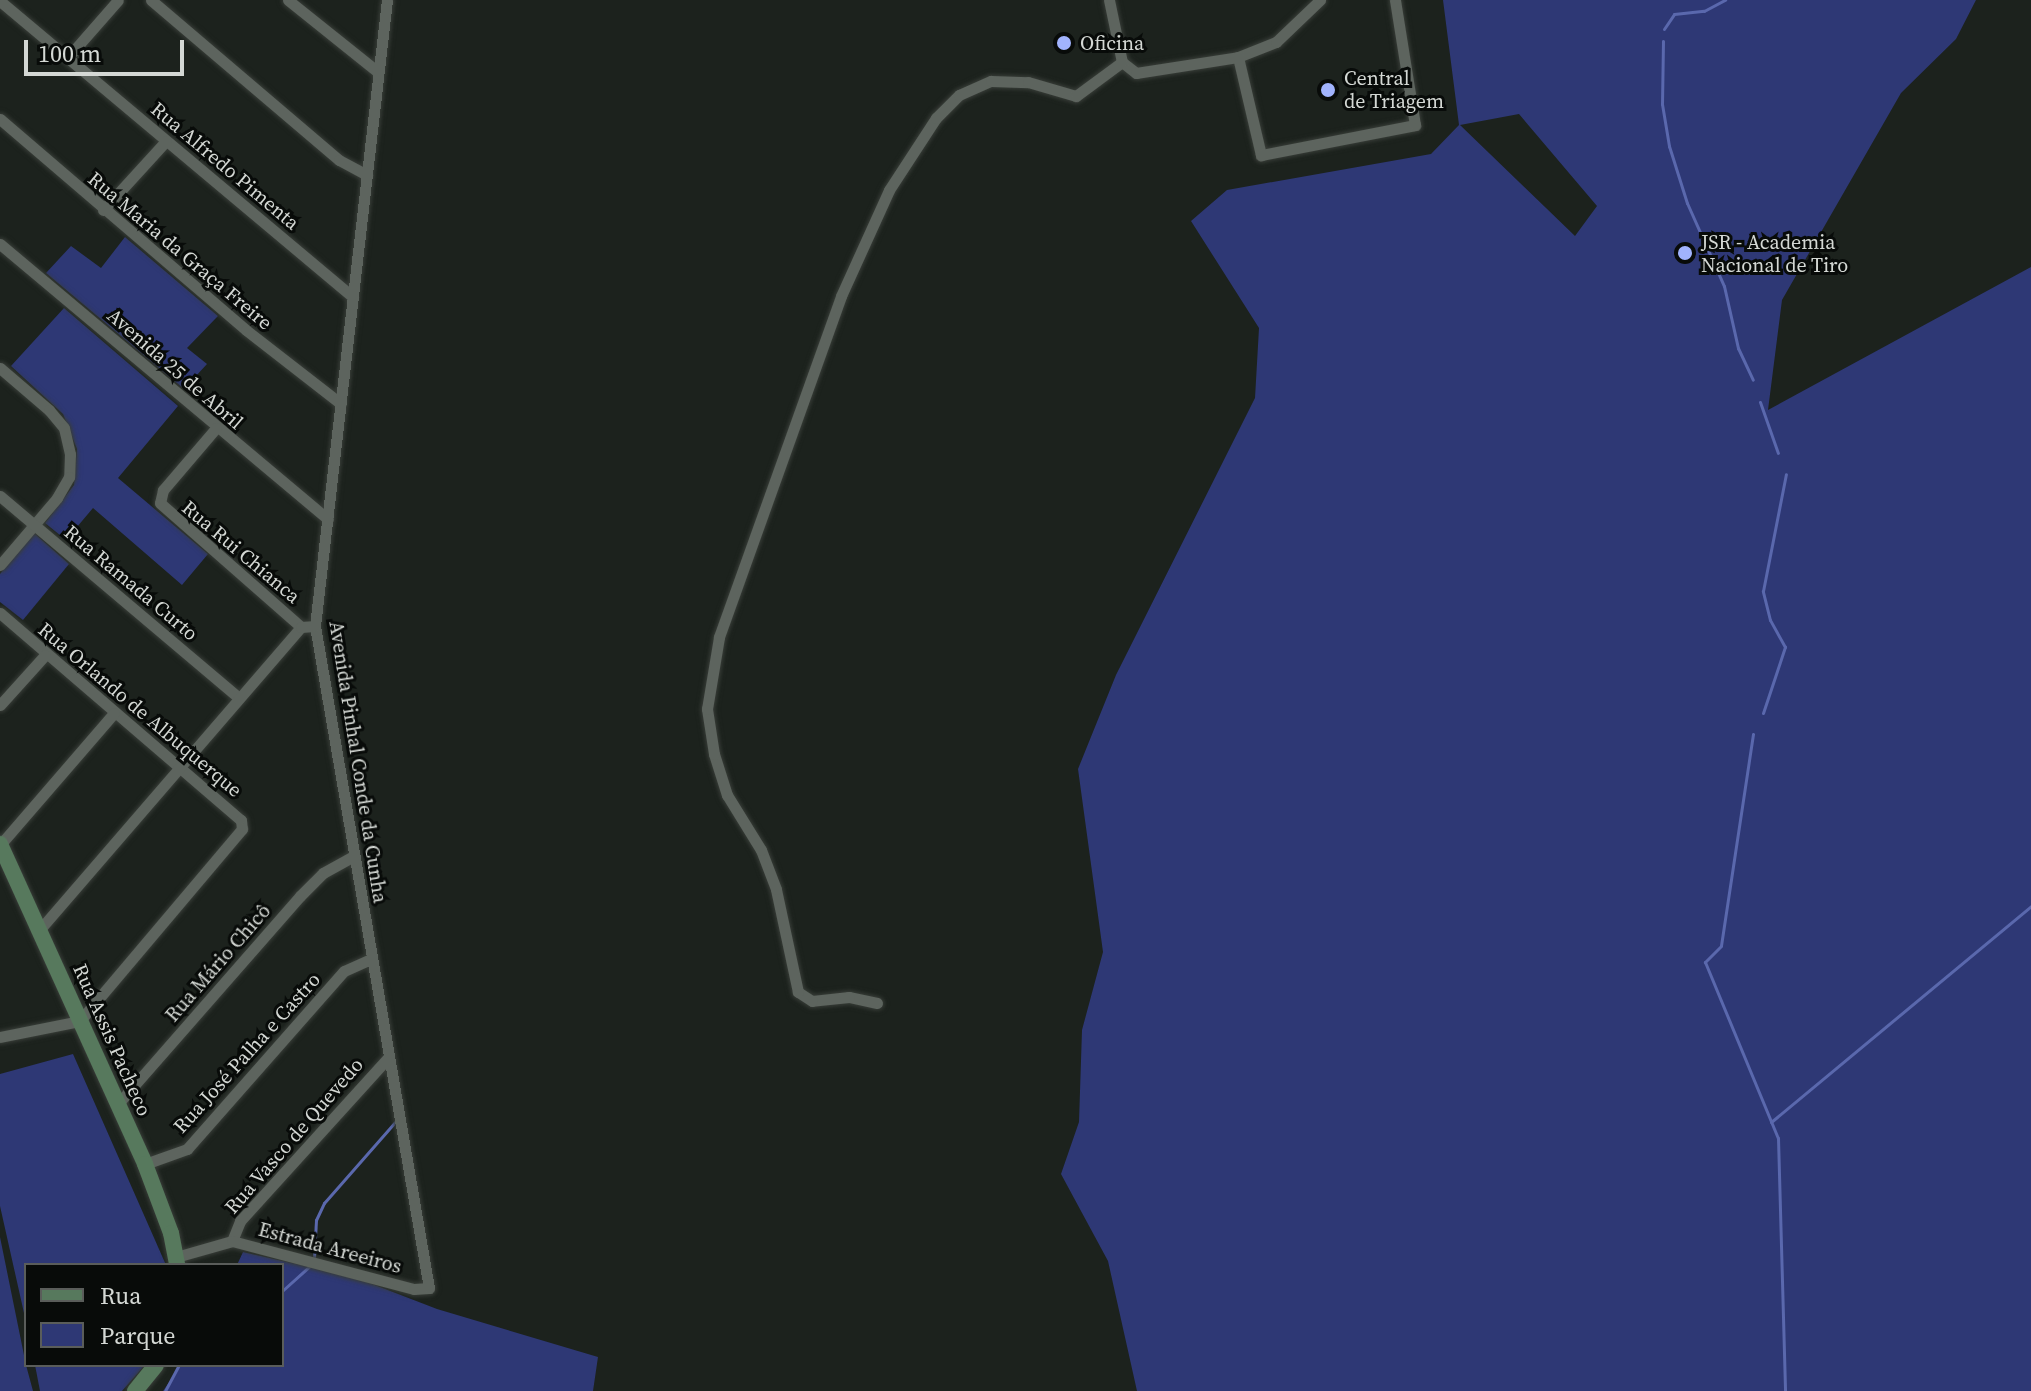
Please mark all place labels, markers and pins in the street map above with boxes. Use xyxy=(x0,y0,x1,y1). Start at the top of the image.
place label: Oficina xyxy=(1080,31,1144,55)
marker: Oficina xyxy=(1055,34,1073,52)
place label: Central de Triagem xyxy=(1344,66,1444,113)
marker: Central de Triagem xyxy=(1319,81,1337,99)
place label: JSR - Academia Nacional de Tiro xyxy=(1701,230,1849,277)
marker: JSR - Academia Nacional de Tiro xyxy=(1676,244,1694,262)

